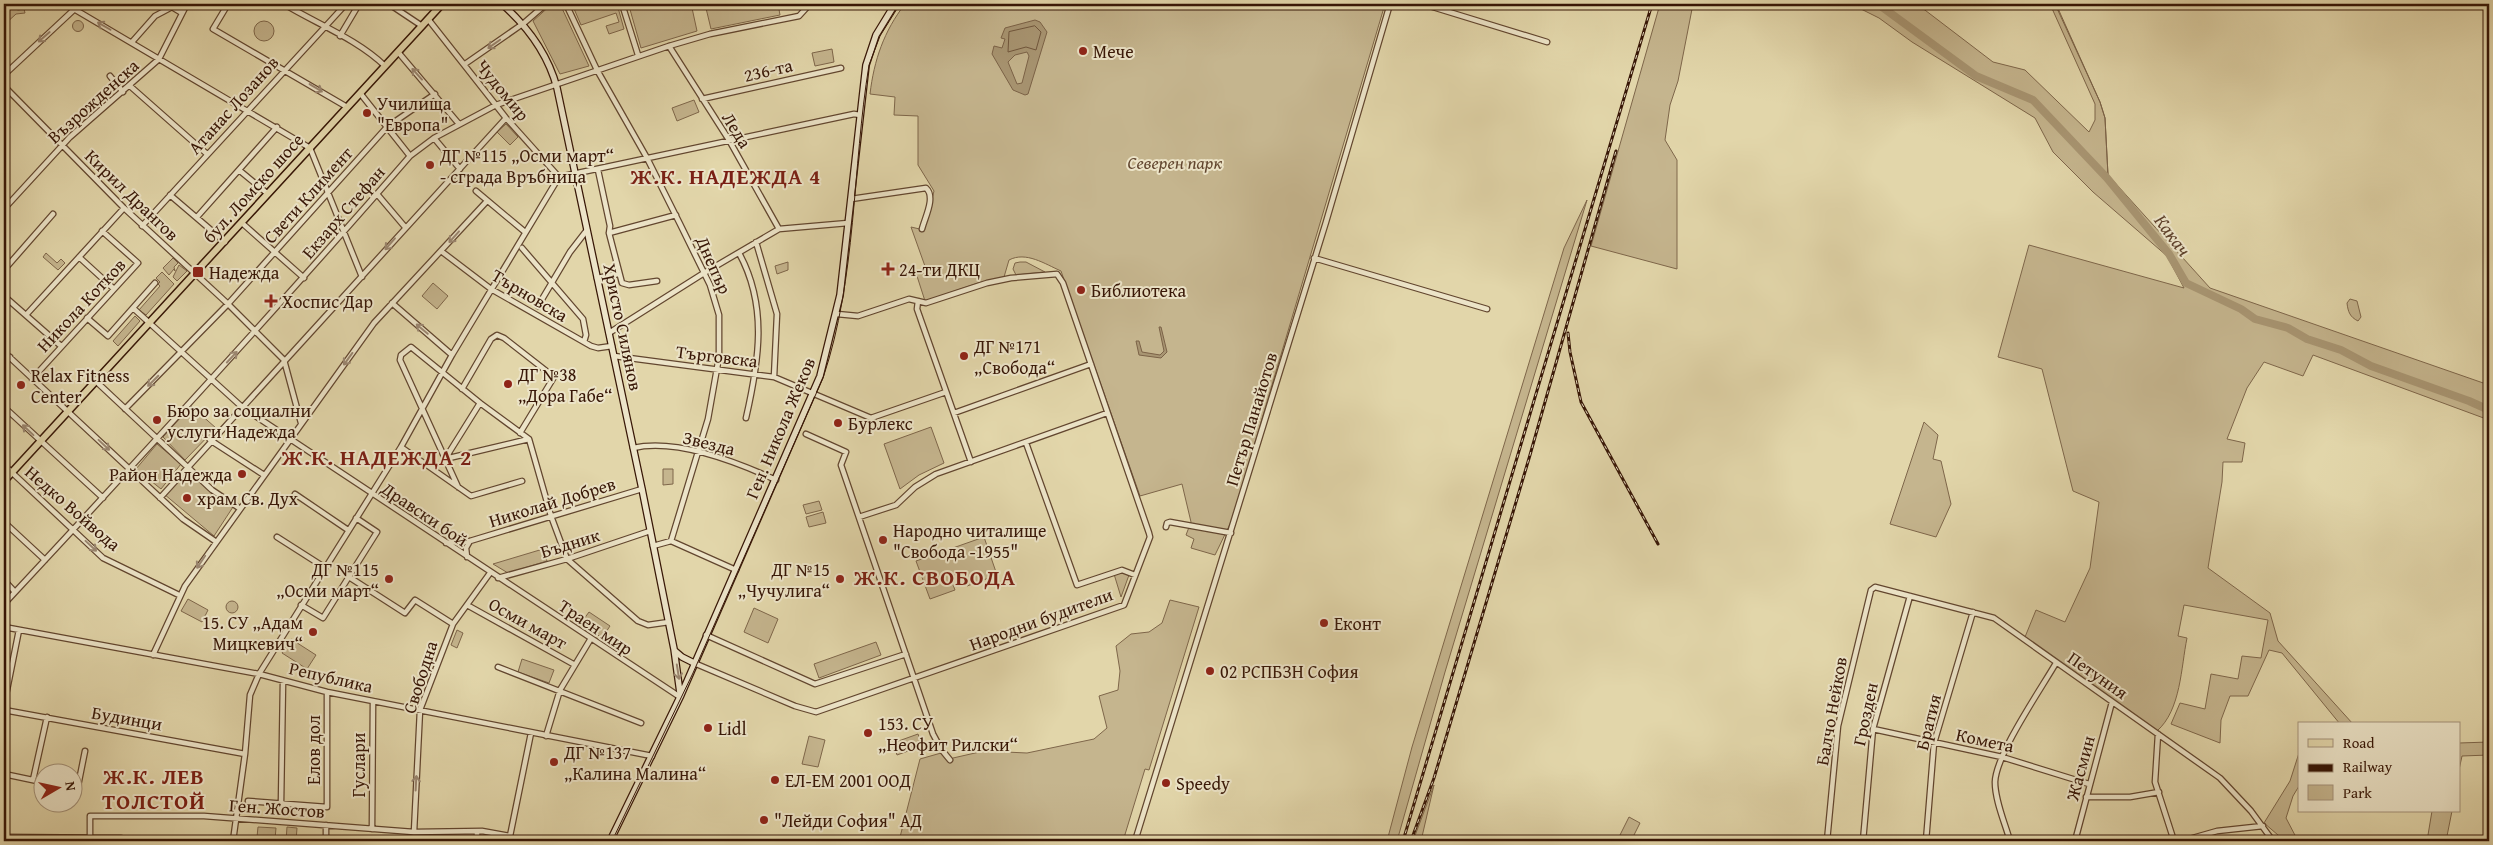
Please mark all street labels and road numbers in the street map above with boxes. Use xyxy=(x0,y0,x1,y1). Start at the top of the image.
street label: Атанас Лозанов xyxy=(181,50,285,160)
street label: 236-та xyxy=(741,51,796,89)
street label: Възрожденска xyxy=(41,52,145,150)
street label: Чудомир xyxy=(470,53,536,127)
street label: Леда xyxy=(715,107,759,154)
street label: бул. Ломско шосе xyxy=(196,127,310,249)
street label: Свети Климент xyxy=(257,140,359,250)
street label: Кирил Дрангов xyxy=(79,143,185,247)
street label: Екзарх Стефан xyxy=(295,159,391,265)
street label: Днепър xyxy=(689,231,739,299)
street label: Никола Котков xyxy=(30,252,132,358)
street label: Христо Силянов xyxy=(596,261,650,393)
street label: Търновска xyxy=(487,262,574,329)
street label: Търговска xyxy=(675,338,760,374)
street label: Петър Панайотов xyxy=(1218,349,1284,489)
street label: Ген. Никола Жеков xyxy=(738,353,822,503)
street label: Звезда xyxy=(680,424,738,463)
street label: Недко Войвода xyxy=(19,459,127,558)
street label: Николай Добрев xyxy=(485,470,619,534)
street label: Дравски бой xyxy=(375,474,474,553)
street label: Бъдник xyxy=(537,521,604,565)
street label: Народни будители xyxy=(965,580,1117,657)
street label: Осми март xyxy=(484,590,573,656)
street label: Траен мир xyxy=(553,592,639,662)
street label: Свободна xyxy=(396,637,445,717)
street label: Петуния xyxy=(2062,644,2134,706)
street label: Република xyxy=(286,654,376,700)
street label: Балчо Нейков xyxy=(1808,654,1854,767)
street label: Грозден xyxy=(1845,680,1885,748)
street label: Братия xyxy=(1908,691,1948,753)
street label: Будинци xyxy=(90,699,165,738)
street label: Елов дол xyxy=(300,715,327,785)
street label: Комета xyxy=(1953,721,2017,759)
street label: Гуслари xyxy=(345,732,372,797)
street label: Жасмин xyxy=(2058,732,2102,805)
street label: Ген. Жостов xyxy=(228,791,326,825)

